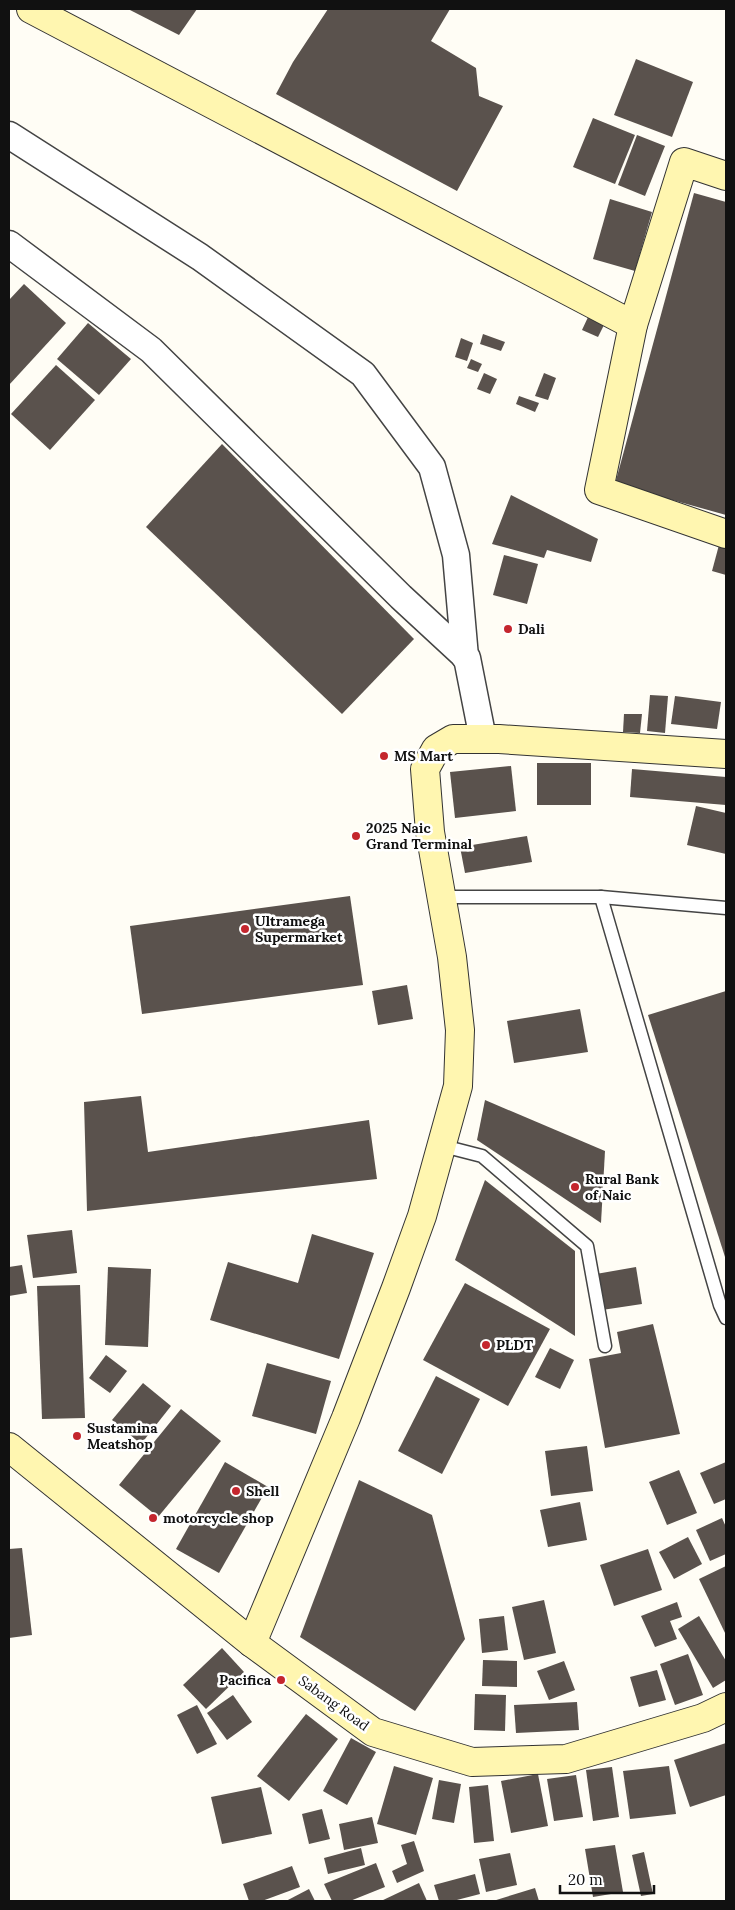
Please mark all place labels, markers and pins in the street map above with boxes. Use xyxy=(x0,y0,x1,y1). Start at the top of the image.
place label: Dali xyxy=(518,620,545,638)
marker: Dali xyxy=(502,623,514,635)
place label: MS Mart xyxy=(394,747,453,765)
marker: MS Mart xyxy=(378,750,390,762)
place label: 2025 Naic Grand Terminal xyxy=(366,819,473,853)
marker: 2025 Naic Grand Terminal xyxy=(350,830,362,842)
place label: Ultramega Supermarket xyxy=(255,912,343,946)
marker: Ultramega Supermarket xyxy=(239,923,251,935)
place label: Rural Bank of Naic xyxy=(585,1170,660,1204)
marker: Rural Bank of Naic xyxy=(569,1181,581,1193)
place label: PLDT xyxy=(496,1336,533,1354)
marker: PLDT xyxy=(480,1339,492,1351)
place label: Sustamina Meatshop xyxy=(87,1419,158,1453)
marker: Sustamina Meatshop xyxy=(71,1430,83,1442)
place label: Shell xyxy=(246,1482,280,1500)
marker: Shell xyxy=(230,1485,242,1497)
place label: motorcycle shop xyxy=(163,1509,274,1527)
marker: motorcycle shop xyxy=(147,1512,159,1524)
place label: Pacifica xyxy=(219,1671,272,1689)
marker: Pacifica xyxy=(275,1674,287,1686)

